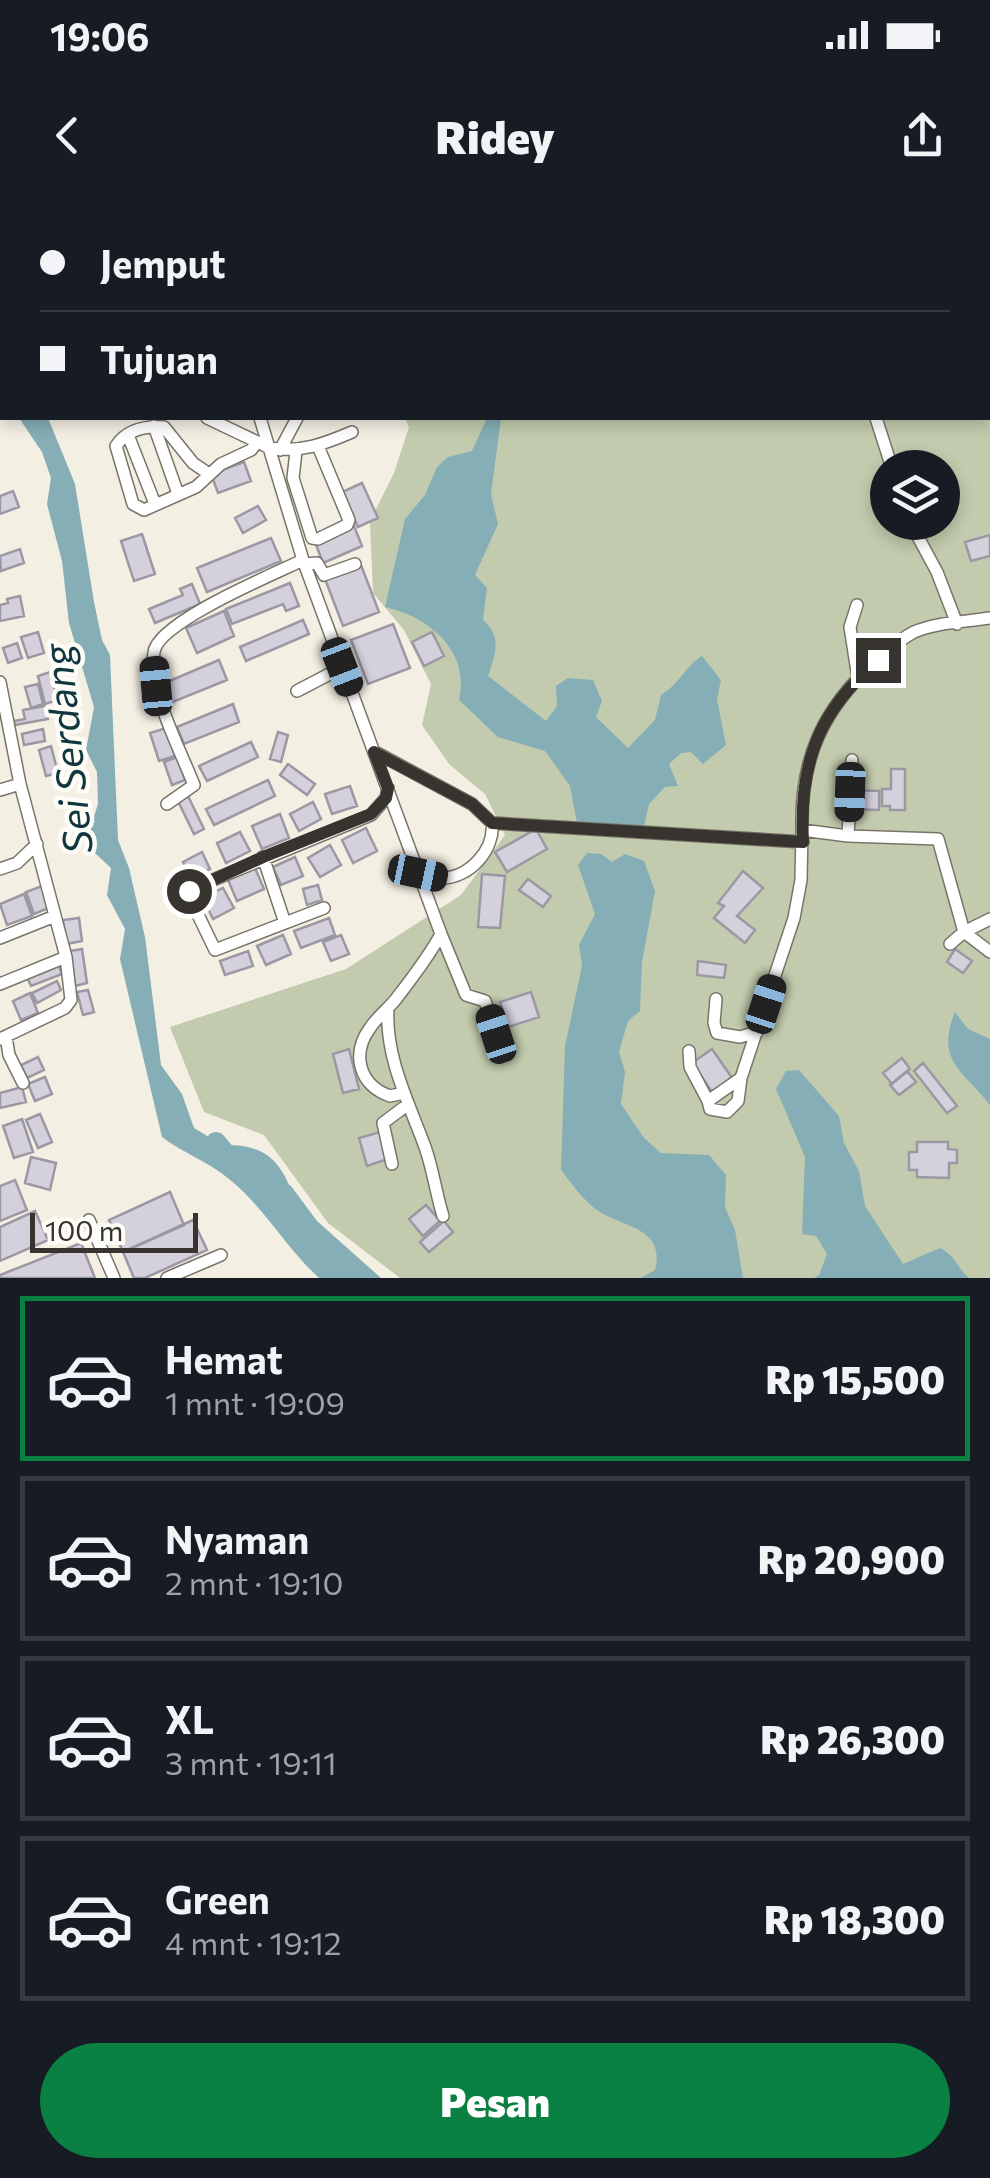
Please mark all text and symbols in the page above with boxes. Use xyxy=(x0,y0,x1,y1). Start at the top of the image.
text: 19:06 xyxy=(50,12,149,59)
icon: back xyxy=(40,108,95,163)
text: Ridey xyxy=(435,108,555,163)
icon: share xyxy=(895,108,950,163)
text: Jemput xyxy=(100,239,226,286)
text: Tujuan xyxy=(100,335,218,382)
map controls xyxy=(870,450,960,540)
button: layers xyxy=(870,450,960,540)
car xyxy=(317,634,367,700)
route end xyxy=(856,638,901,683)
water label: Sei Serdang xyxy=(30,640,101,857)
car xyxy=(138,655,174,717)
car xyxy=(834,761,866,823)
car xyxy=(386,852,450,894)
route start xyxy=(167,869,212,914)
car xyxy=(742,971,790,1037)
car xyxy=(472,1001,520,1067)
scale bar xyxy=(30,1208,198,1252)
text: 100 m xyxy=(45,1213,123,1247)
icon: car xyxy=(45,1334,135,1424)
text: Hemat xyxy=(165,1335,283,1382)
text: Rp 15,500 xyxy=(766,1355,945,1402)
text: 1 mnt · 19:09 xyxy=(165,1382,345,1422)
icon: car xyxy=(45,1514,135,1604)
text: Nyaman xyxy=(165,1515,309,1562)
text: Rp 20,900 xyxy=(758,1535,945,1582)
text: 2 mnt · 19:10 xyxy=(165,1562,343,1602)
icon: car xyxy=(45,1694,135,1784)
text: XL xyxy=(165,1695,214,1742)
text: Rp 26,300 xyxy=(760,1715,945,1762)
text: 3 mnt · 19:11 xyxy=(165,1742,337,1782)
icon: car xyxy=(45,1874,135,1964)
text: Green xyxy=(165,1875,270,1922)
text: Rp 18,300 xyxy=(764,1895,945,1942)
text: 4 mnt · 19:12 xyxy=(165,1922,342,1962)
button: Pesan xyxy=(40,2043,950,2158)

